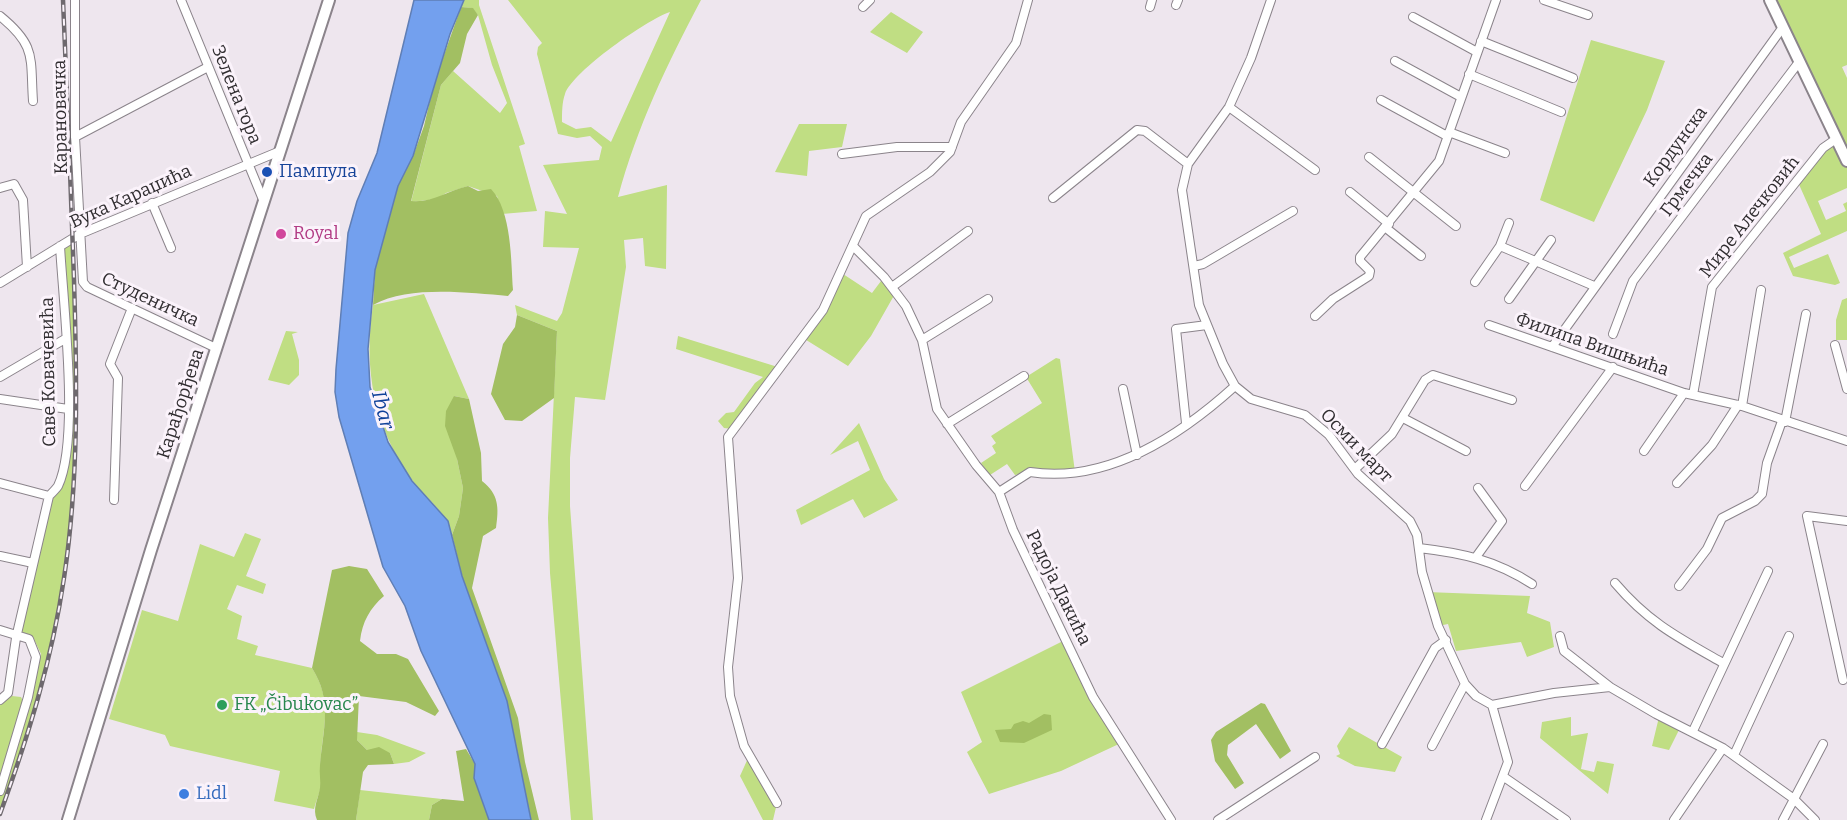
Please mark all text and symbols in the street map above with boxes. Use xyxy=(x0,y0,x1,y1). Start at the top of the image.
street label: Зелена гора xyxy=(206,42,266,148)
street label: Карановачка xyxy=(49,60,73,174)
street label: Кордунска xyxy=(1640,103,1712,191)
street label: Грмечка xyxy=(1656,149,1718,221)
street label: Мире Алечковић xyxy=(1696,152,1804,282)
street label: Вука Караџића xyxy=(67,160,195,234)
place label: Пампула xyxy=(279,161,357,183)
marker: Пампула xyxy=(260,165,274,179)
place label: Royal xyxy=(293,223,339,245)
marker: Royal xyxy=(274,227,288,241)
street label: Студеничка xyxy=(98,268,202,332)
street label: Саве Ковачевића xyxy=(37,297,61,447)
street label: Филипа Вишњића xyxy=(1513,309,1671,381)
street label: Карађорђева xyxy=(153,346,209,462)
water label: Ibar xyxy=(365,388,399,432)
street label: Осми март xyxy=(1315,405,1397,487)
street label: Радоја Дакића xyxy=(1021,527,1095,649)
place label: FK „Čibukovac” xyxy=(234,694,358,716)
marker: FK „Čibukovac” xyxy=(215,698,229,712)
place label: Lidl xyxy=(196,783,227,805)
marker: Lidl xyxy=(177,787,191,801)

